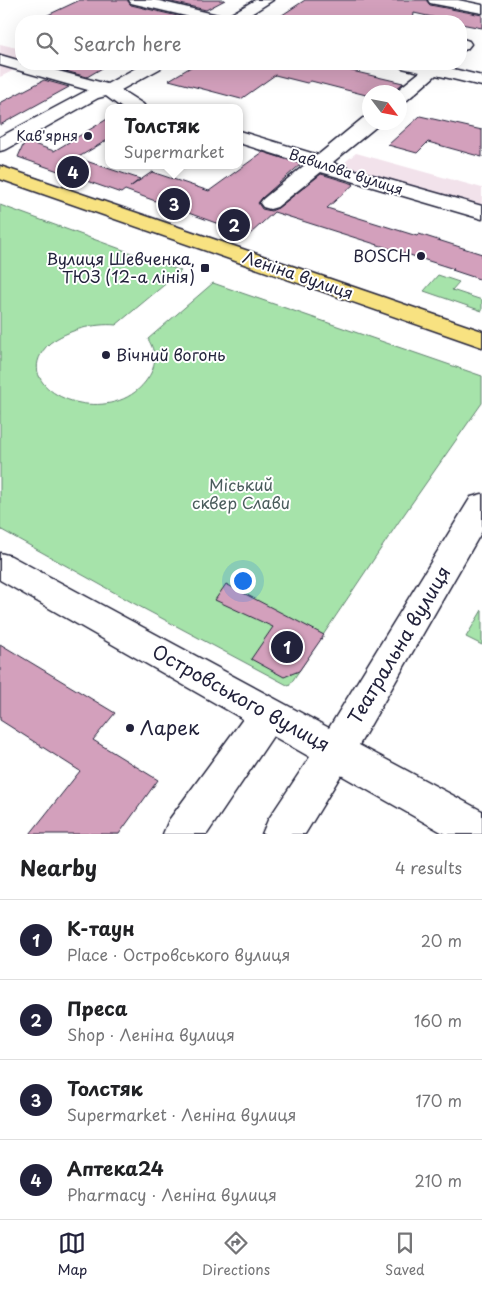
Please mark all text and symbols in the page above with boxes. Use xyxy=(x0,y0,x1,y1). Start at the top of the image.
search box xyxy=(15,15,467,70)
icon: search xyxy=(33,29,61,57)
text: Search here xyxy=(73,29,182,57)
north arrow xyxy=(362,85,407,130)
popup xyxy=(105,104,243,169)
text: Толстяк xyxy=(124,111,199,139)
place label: Кав'ярня xyxy=(16,125,78,146)
marker: Кав'ярня xyxy=(82,130,94,142)
text: Supermarket xyxy=(124,139,224,163)
street label: Вавилова вулиця xyxy=(286,143,406,200)
pin: 4 xyxy=(57,153,89,191)
pin: 3 xyxy=(158,185,190,223)
pin: 2 xyxy=(218,206,250,244)
place label: BOSCH xyxy=(353,243,411,267)
street label: Леніна вулиця xyxy=(240,244,357,304)
place label: Вулиця Шевченка, ТЮЗ (12-а лінія) xyxy=(46,246,195,288)
marker: BOSCH xyxy=(415,250,427,262)
marker: Вулиця Шевченка, ТЮЗ (12-а лінія) xyxy=(199,262,211,274)
place label: Вічний вогонь xyxy=(116,342,225,366)
marker: Вічний вогонь xyxy=(100,349,112,361)
park label: Міський сквер Слави xyxy=(192,472,290,514)
street label: Театральна вулиця xyxy=(340,560,456,729)
your location xyxy=(230,568,256,594)
pin: 1 xyxy=(271,628,303,666)
street label: Островського вулиця xyxy=(148,637,335,758)
place label: Ларек xyxy=(140,713,200,741)
marker: Ларек xyxy=(124,722,136,734)
text: Nearby xyxy=(20,851,97,883)
text: 4 results xyxy=(395,855,462,879)
text: K-таун xyxy=(67,914,135,942)
text: 1 xyxy=(32,928,40,952)
text: 20 m xyxy=(421,928,462,952)
text: Place · Островського вулиця xyxy=(67,942,290,966)
text: Преса xyxy=(67,994,128,1022)
text: 2 xyxy=(30,1008,42,1032)
text: 160 m xyxy=(414,1008,462,1032)
text: Shop · Леніна вулиця xyxy=(67,1022,235,1046)
text: Толстяк xyxy=(67,1074,143,1102)
text: 3 xyxy=(31,1088,41,1112)
text: 170 m xyxy=(416,1088,462,1112)
text: Supermarket · Леніна вулиця xyxy=(67,1102,297,1126)
text: Аптека24 xyxy=(67,1154,164,1182)
text: 4 xyxy=(31,1168,41,1192)
text: 210 m xyxy=(414,1168,462,1192)
text: Pharmacy · Леніна вулиця xyxy=(67,1182,277,1206)
tab: Map xyxy=(57,1229,87,1280)
tab: Directions xyxy=(202,1229,270,1280)
tab: Saved xyxy=(385,1229,425,1280)

